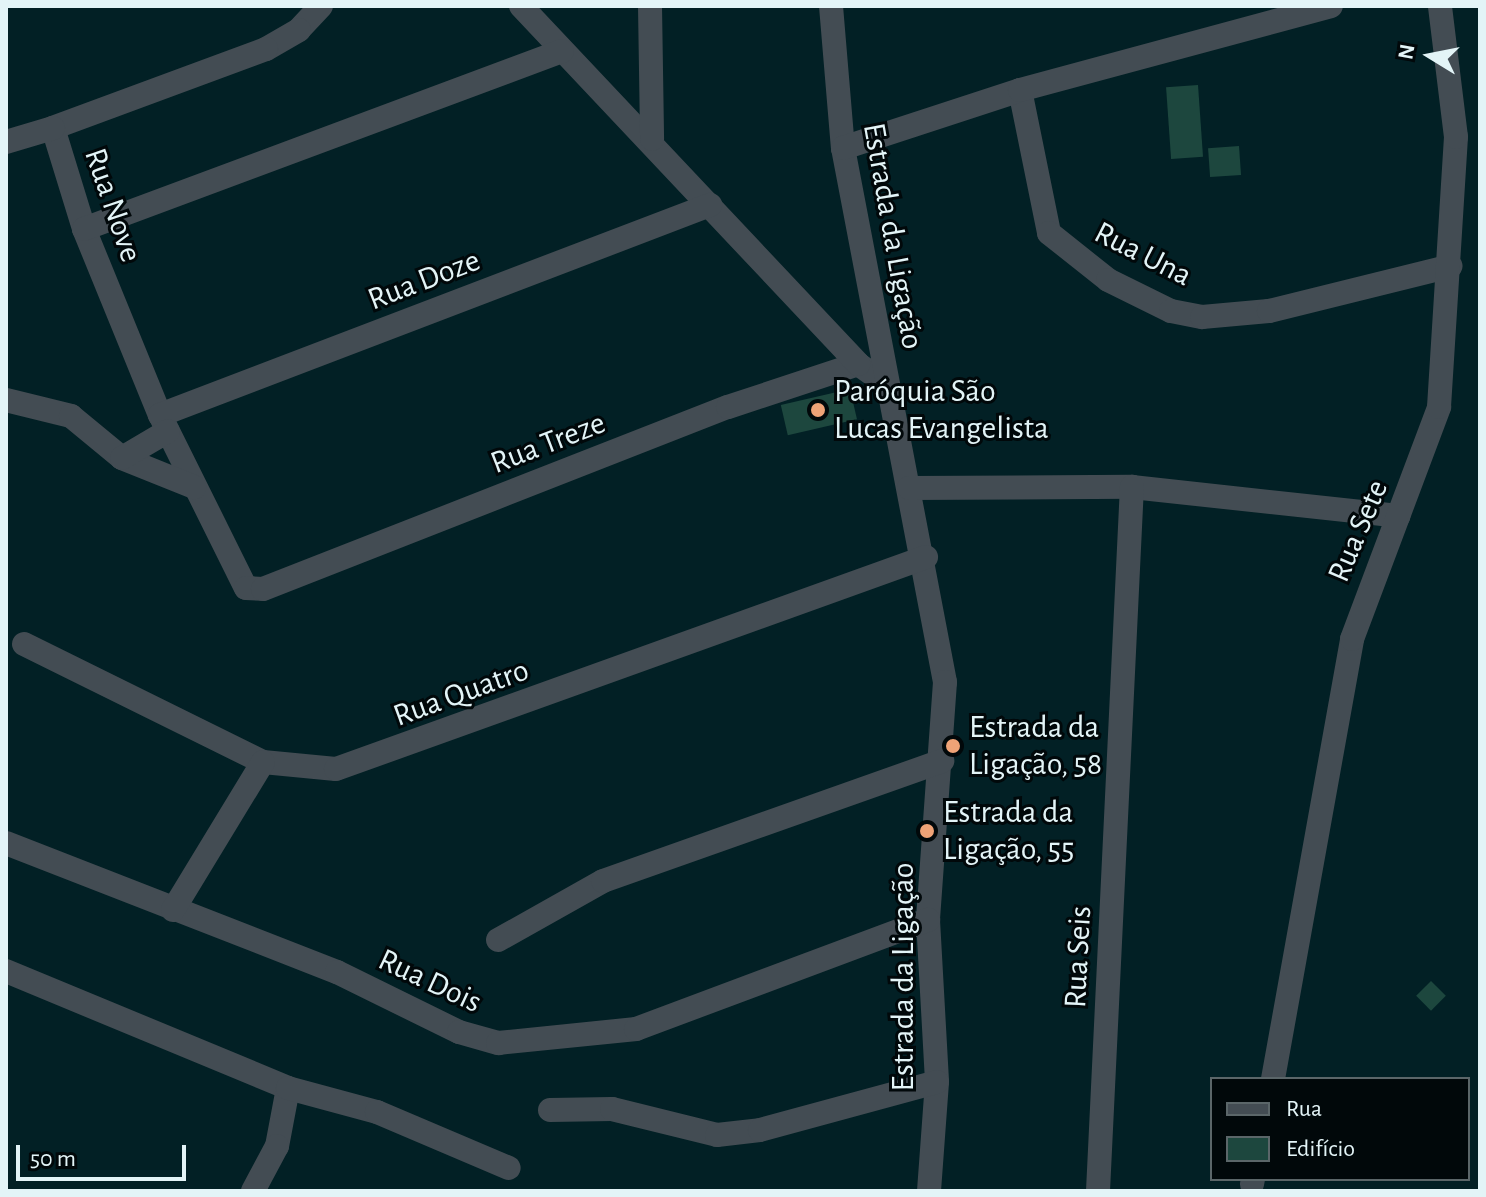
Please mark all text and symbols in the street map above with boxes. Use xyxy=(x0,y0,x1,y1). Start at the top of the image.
north arrow xyxy=(1390,16,1470,96)
text: N xyxy=(1394,42,1419,61)
street label: Estrada da Ligação xyxy=(854,120,932,352)
street label: Rua Nove xyxy=(76,143,150,267)
street label: Rua Una xyxy=(1088,213,1198,295)
street label: Rua Doze xyxy=(363,241,485,319)
place label: Paróquia São Lucas Evangelista xyxy=(834,373,1049,448)
marker: Paróquia São Lucas Evangelista xyxy=(809,401,827,419)
street label: Rua Treze xyxy=(485,404,611,482)
street label: Rua Sete xyxy=(1319,474,1397,588)
street label: Rua Quatro xyxy=(388,651,534,735)
place label: Estrada da Ligação, 58 xyxy=(969,709,1102,784)
marker: Estrada da Ligação, 58 xyxy=(944,737,962,755)
place label: Estrada da Ligação, 55 xyxy=(943,794,1074,869)
marker: Estrada da Ligação, 55 xyxy=(918,822,936,840)
street label: Estrada da Ligação xyxy=(884,863,922,1091)
street label: Rua Seis xyxy=(1056,905,1100,1009)
street label: Rua Dois xyxy=(372,940,488,1022)
legend xyxy=(1210,1077,1470,1181)
text: Rua xyxy=(1286,1097,1322,1121)
scale bar xyxy=(20,1129,190,1179)
text: Edifício xyxy=(1286,1137,1355,1161)
text: 50 m xyxy=(30,1147,76,1171)

